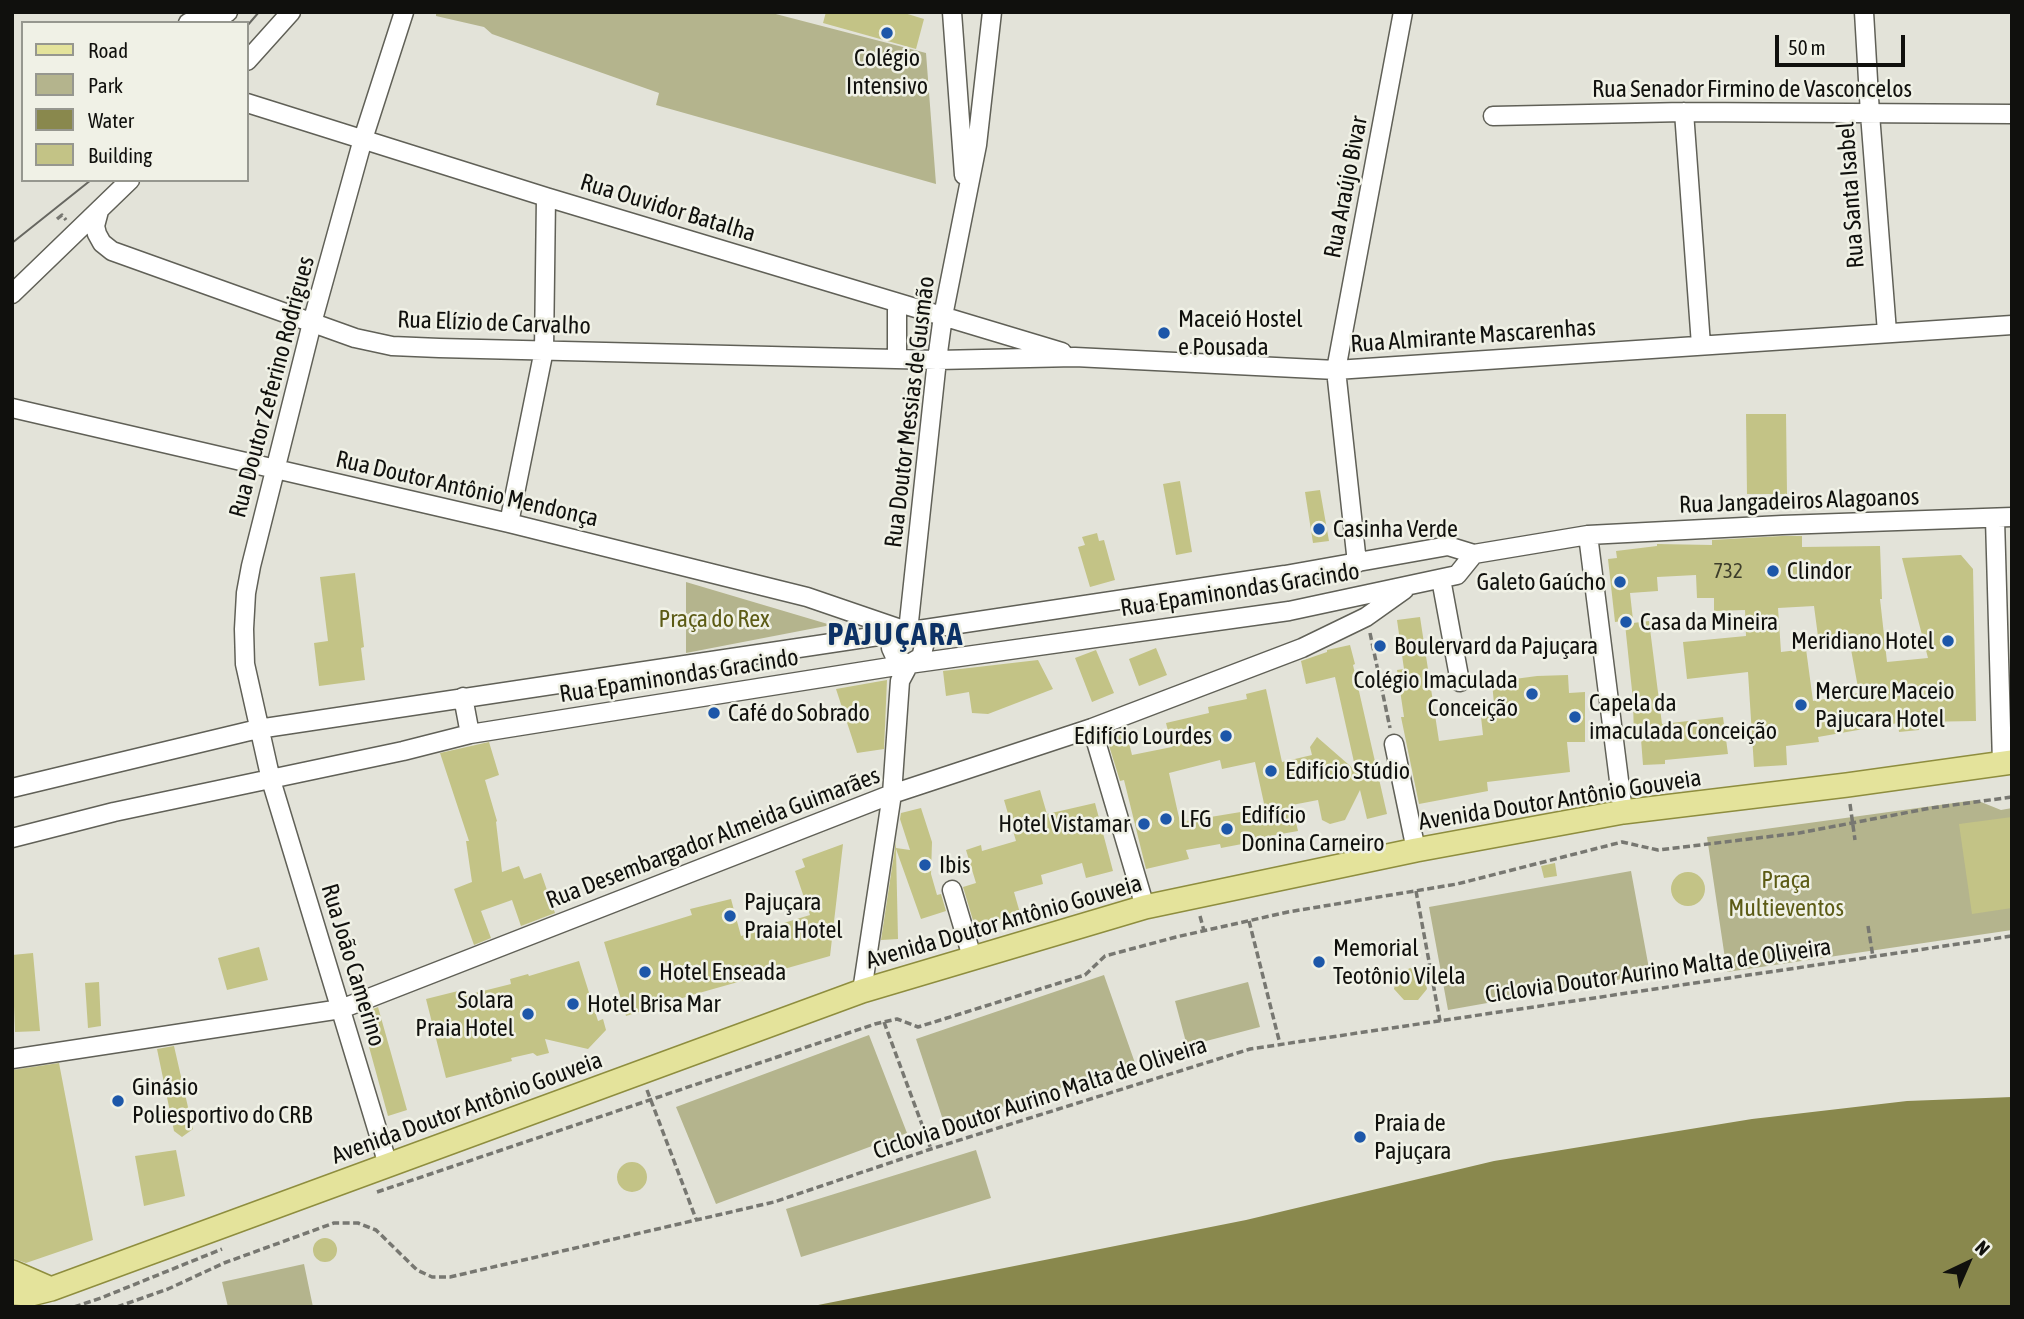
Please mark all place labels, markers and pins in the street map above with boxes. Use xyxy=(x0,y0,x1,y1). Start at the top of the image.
marker: Colégio Intensivo xyxy=(879,25,895,41)
place label: Colégio Intensivo xyxy=(846,44,928,100)
place label: Maceió Hostel e Pousada xyxy=(1178,305,1303,361)
marker: Maceió Hostel e Pousada xyxy=(1156,325,1172,341)
place label: Casinha Verde xyxy=(1333,515,1458,543)
marker: Casinha Verde xyxy=(1311,521,1327,537)
place label: Clindor xyxy=(1787,557,1851,585)
marker: Clindor xyxy=(1765,563,1781,579)
place label: Galeto Gaúcho xyxy=(1477,568,1606,596)
marker: Galeto Gaúcho xyxy=(1612,574,1628,590)
place label: Casa da Mineira xyxy=(1640,608,1778,636)
marker: Casa da Mineira xyxy=(1618,614,1634,630)
place label: Meridiano Hotel xyxy=(1791,627,1934,655)
place label: Boulervard da Pajuçara xyxy=(1394,632,1598,660)
marker: Meridiano Hotel xyxy=(1940,633,1956,649)
marker: Boulervard da Pajuçara xyxy=(1372,638,1388,654)
place label: Colégio Imaculada Conceição xyxy=(1353,666,1518,722)
place label: Mercure Maceio Pajucara Hotel xyxy=(1815,677,1955,733)
marker: Colégio Imaculada Conceição xyxy=(1524,686,1540,702)
place label: Capela da imaculada Conceição xyxy=(1589,689,1777,745)
marker: Mercure Maceio Pajucara Hotel xyxy=(1793,697,1809,713)
place label: Café do Sobrado xyxy=(728,699,870,727)
marker: Café do Sobrado xyxy=(706,705,722,721)
marker: Capela da imaculada Conceição xyxy=(1567,709,1583,725)
place label: Edifício Lourdes xyxy=(1074,722,1212,750)
marker: Edifício Lourdes xyxy=(1218,728,1234,744)
place label: Edifício Stúdio xyxy=(1285,757,1410,785)
marker: Edifício Stúdio xyxy=(1263,763,1279,779)
place label: Edifício Donina Carneiro xyxy=(1241,801,1384,857)
place label: LFG xyxy=(1180,805,1212,833)
place label: Hotel Vistamar xyxy=(998,810,1130,838)
marker: LFG xyxy=(1158,811,1174,827)
marker: Hotel Vistamar xyxy=(1136,816,1152,832)
marker: Edifício Donina Carneiro xyxy=(1219,821,1235,837)
place label: Ibis xyxy=(939,851,970,879)
marker: Ibis xyxy=(917,857,933,873)
place label: Pajuçara Praia Hotel xyxy=(744,888,843,944)
marker: Pajuçara Praia Hotel xyxy=(722,908,738,924)
place label: Memorial Teotônio Vilela xyxy=(1333,934,1466,990)
marker: Memorial Teotônio Vilela xyxy=(1311,954,1327,970)
place label: Hotel Enseada xyxy=(659,958,786,986)
marker: Hotel Enseada xyxy=(637,964,653,980)
place label: Solara Praia Hotel xyxy=(415,986,514,1042)
place label: Hotel Brisa Mar xyxy=(587,990,721,1018)
marker: Hotel Brisa Mar xyxy=(565,996,581,1012)
marker: Solara Praia Hotel xyxy=(520,1006,536,1022)
place label: Ginásio Poliesportivo do CRB xyxy=(132,1073,312,1129)
marker: Ginásio Poliesportivo do CRB xyxy=(110,1093,126,1109)
place label: Praia de Pajuçara xyxy=(1374,1109,1451,1165)
marker: Praia de Pajuçara xyxy=(1352,1129,1368,1145)

